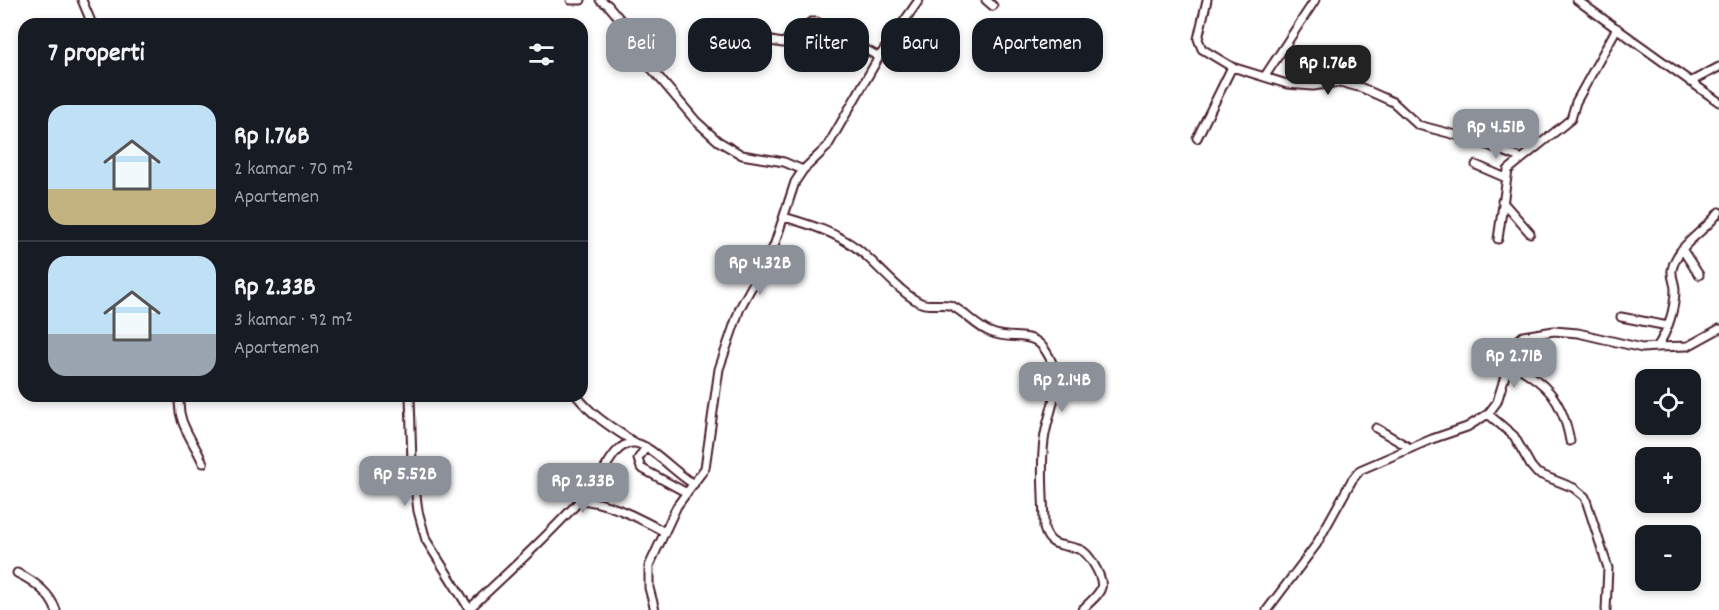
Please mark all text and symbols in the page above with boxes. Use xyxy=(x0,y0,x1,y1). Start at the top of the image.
chip: Beli xyxy=(606,18,676,72)
chip: Sewa xyxy=(688,18,772,72)
chip: Filter xyxy=(784,18,869,72)
chip: Baru xyxy=(881,18,960,72)
chip: Apartemen xyxy=(972,18,1103,72)
text: 7 properti xyxy=(48,36,145,73)
icon: filters xyxy=(525,38,558,71)
pin: Rp 1.76B xyxy=(1266,45,1390,96)
text: Rp 1.76B xyxy=(1299,50,1357,78)
pin: Rp 4.51B xyxy=(1434,109,1558,160)
text: Rp 4.51B xyxy=(1467,114,1525,142)
text: Rp 1.76B xyxy=(234,119,310,156)
icon: home xyxy=(96,129,168,201)
text: 2 kamar · 70 m² xyxy=(234,156,353,184)
text: Apartemen xyxy=(234,184,319,212)
pin: Rp 4.32B xyxy=(698,245,822,296)
text: Rp 4.32B xyxy=(729,250,791,278)
text: Rp 2.33B xyxy=(234,270,316,307)
icon: home xyxy=(96,280,168,352)
text: 3 kamar · 92 m² xyxy=(234,307,353,335)
text: Apartemen xyxy=(234,335,319,363)
pin: Rp 2.71B xyxy=(1452,338,1576,389)
text: Rp 2.71B xyxy=(1485,343,1543,371)
pin: Rp 2.14B xyxy=(1000,362,1124,413)
text: Rp 2.14B xyxy=(1033,367,1091,395)
map controls xyxy=(1635,369,1701,591)
button: locate xyxy=(1635,369,1701,435)
button: + xyxy=(1635,447,1701,513)
pin: Rp 5.52B xyxy=(343,456,467,507)
text: Rp 5.52B xyxy=(373,461,437,489)
pin: Rp 2.33B xyxy=(521,463,645,514)
text: Rp 2.33B xyxy=(552,468,614,496)
button: − xyxy=(1635,525,1701,591)

